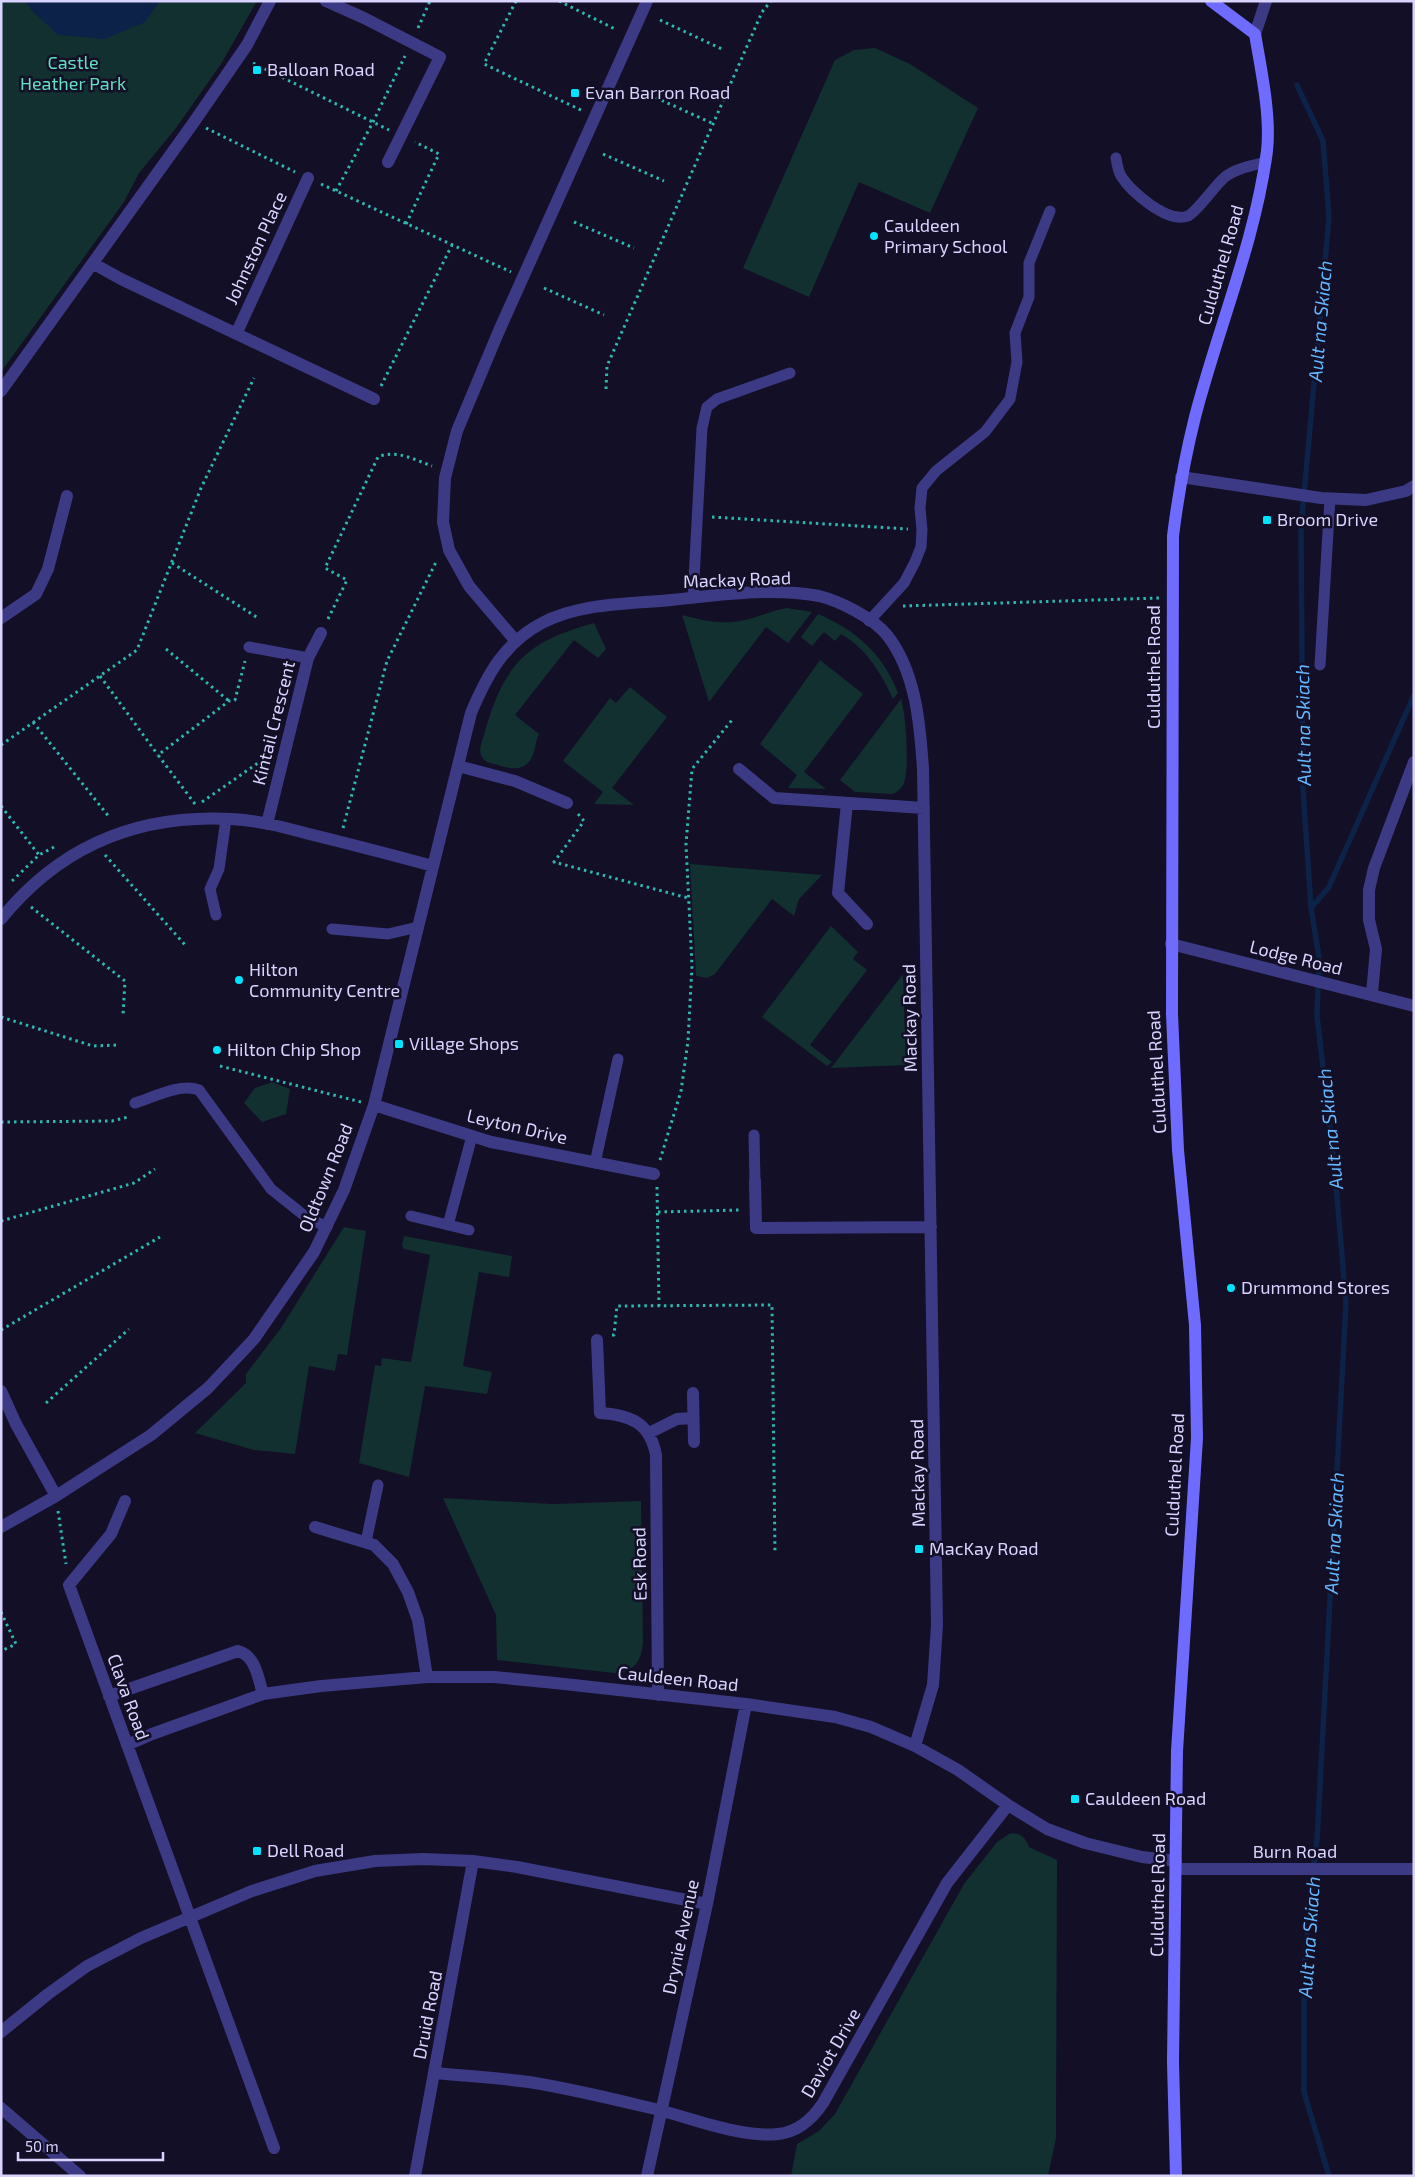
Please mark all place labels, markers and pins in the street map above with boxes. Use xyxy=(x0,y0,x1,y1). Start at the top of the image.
place label: Balloan Road xyxy=(267,58,375,80)
marker: Balloan Road xyxy=(251,64,263,76)
place label: Evan Barron Road xyxy=(585,81,730,103)
marker: Evan Barron Road xyxy=(569,87,581,99)
place label: Cauldeen Primary School xyxy=(884,214,1008,257)
marker: Cauldeen Primary School xyxy=(868,230,880,242)
place label: Broom Drive xyxy=(1277,508,1378,530)
marker: Broom Drive xyxy=(1261,514,1273,526)
place label: Hilton Community Centre xyxy=(249,958,400,1001)
marker: Hilton Community Centre xyxy=(233,974,245,986)
place label: Village Shops xyxy=(409,1032,519,1054)
place label: Hilton Chip Shop xyxy=(227,1038,361,1060)
marker: Village Shops xyxy=(393,1038,405,1050)
marker: Hilton Chip Shop xyxy=(211,1044,223,1056)
place label: Drummond Stores xyxy=(1241,1276,1390,1298)
marker: Drummond Stores xyxy=(1225,1282,1237,1294)
place label: MacKay Road xyxy=(929,1537,1039,1559)
marker: MacKay Road xyxy=(913,1543,925,1555)
place label: Cauldeen Road xyxy=(1085,1787,1206,1809)
marker: Cauldeen Road xyxy=(1069,1793,1081,1805)
place label: Dell Road xyxy=(267,1839,344,1861)
marker: Dell Road xyxy=(251,1845,263,1857)

